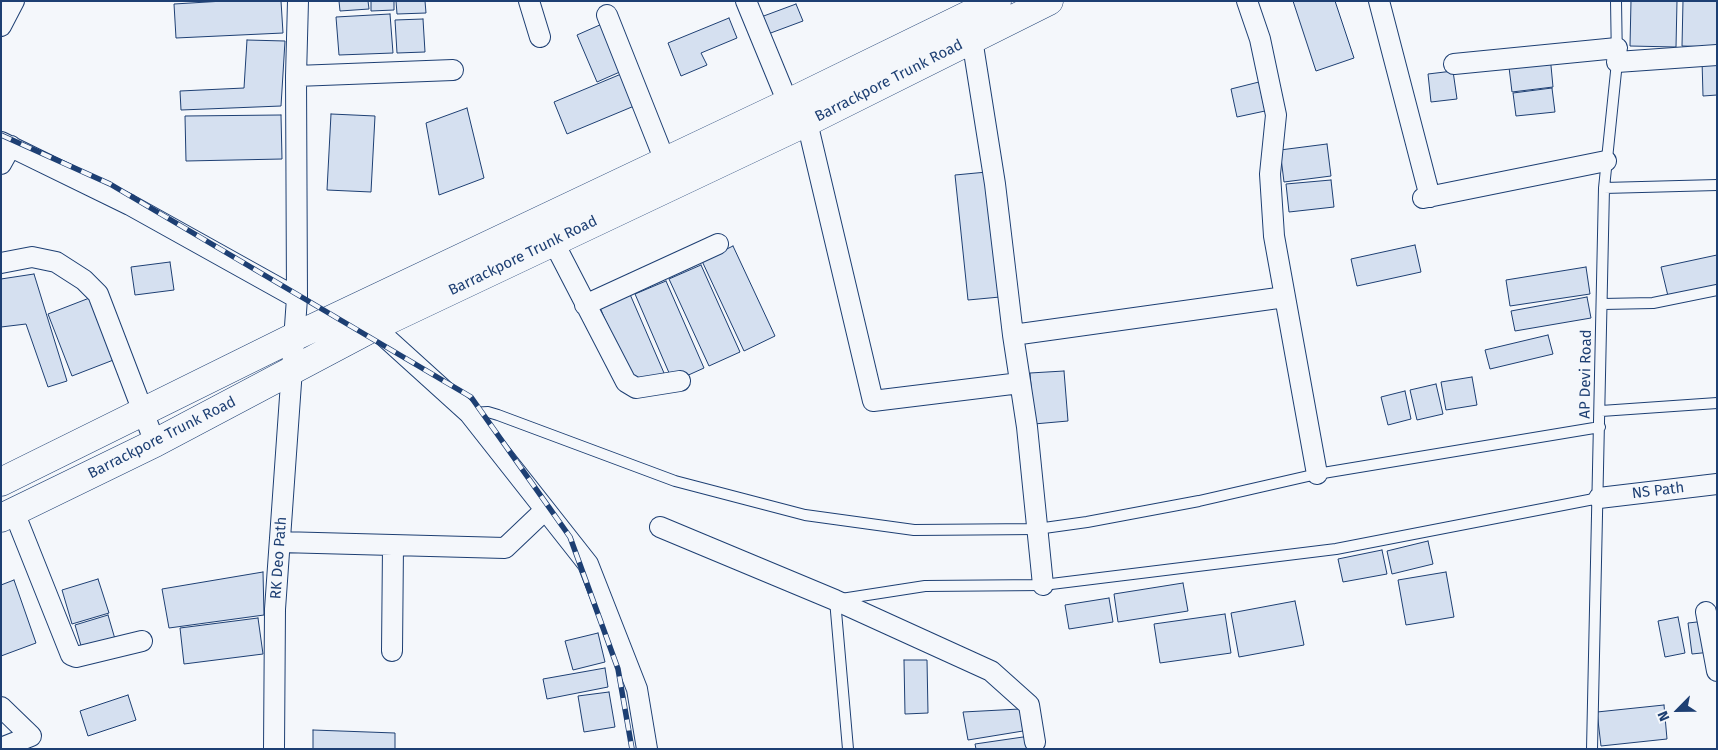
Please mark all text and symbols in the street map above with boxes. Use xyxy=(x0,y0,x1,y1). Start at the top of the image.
street label: Barrackpore Trunk Road xyxy=(812,36,966,126)
street label: Barrackpore Trunk Road xyxy=(446,212,600,300)
street label: AP Devi Road xyxy=(1576,329,1596,419)
street label: Barrackpore Trunk Road xyxy=(85,393,239,483)
street label: NS Path xyxy=(1631,479,1685,503)
street label: RK Deo Path xyxy=(267,516,291,600)
north arrow xyxy=(1653,685,1703,735)
text: N xyxy=(1654,708,1673,724)

